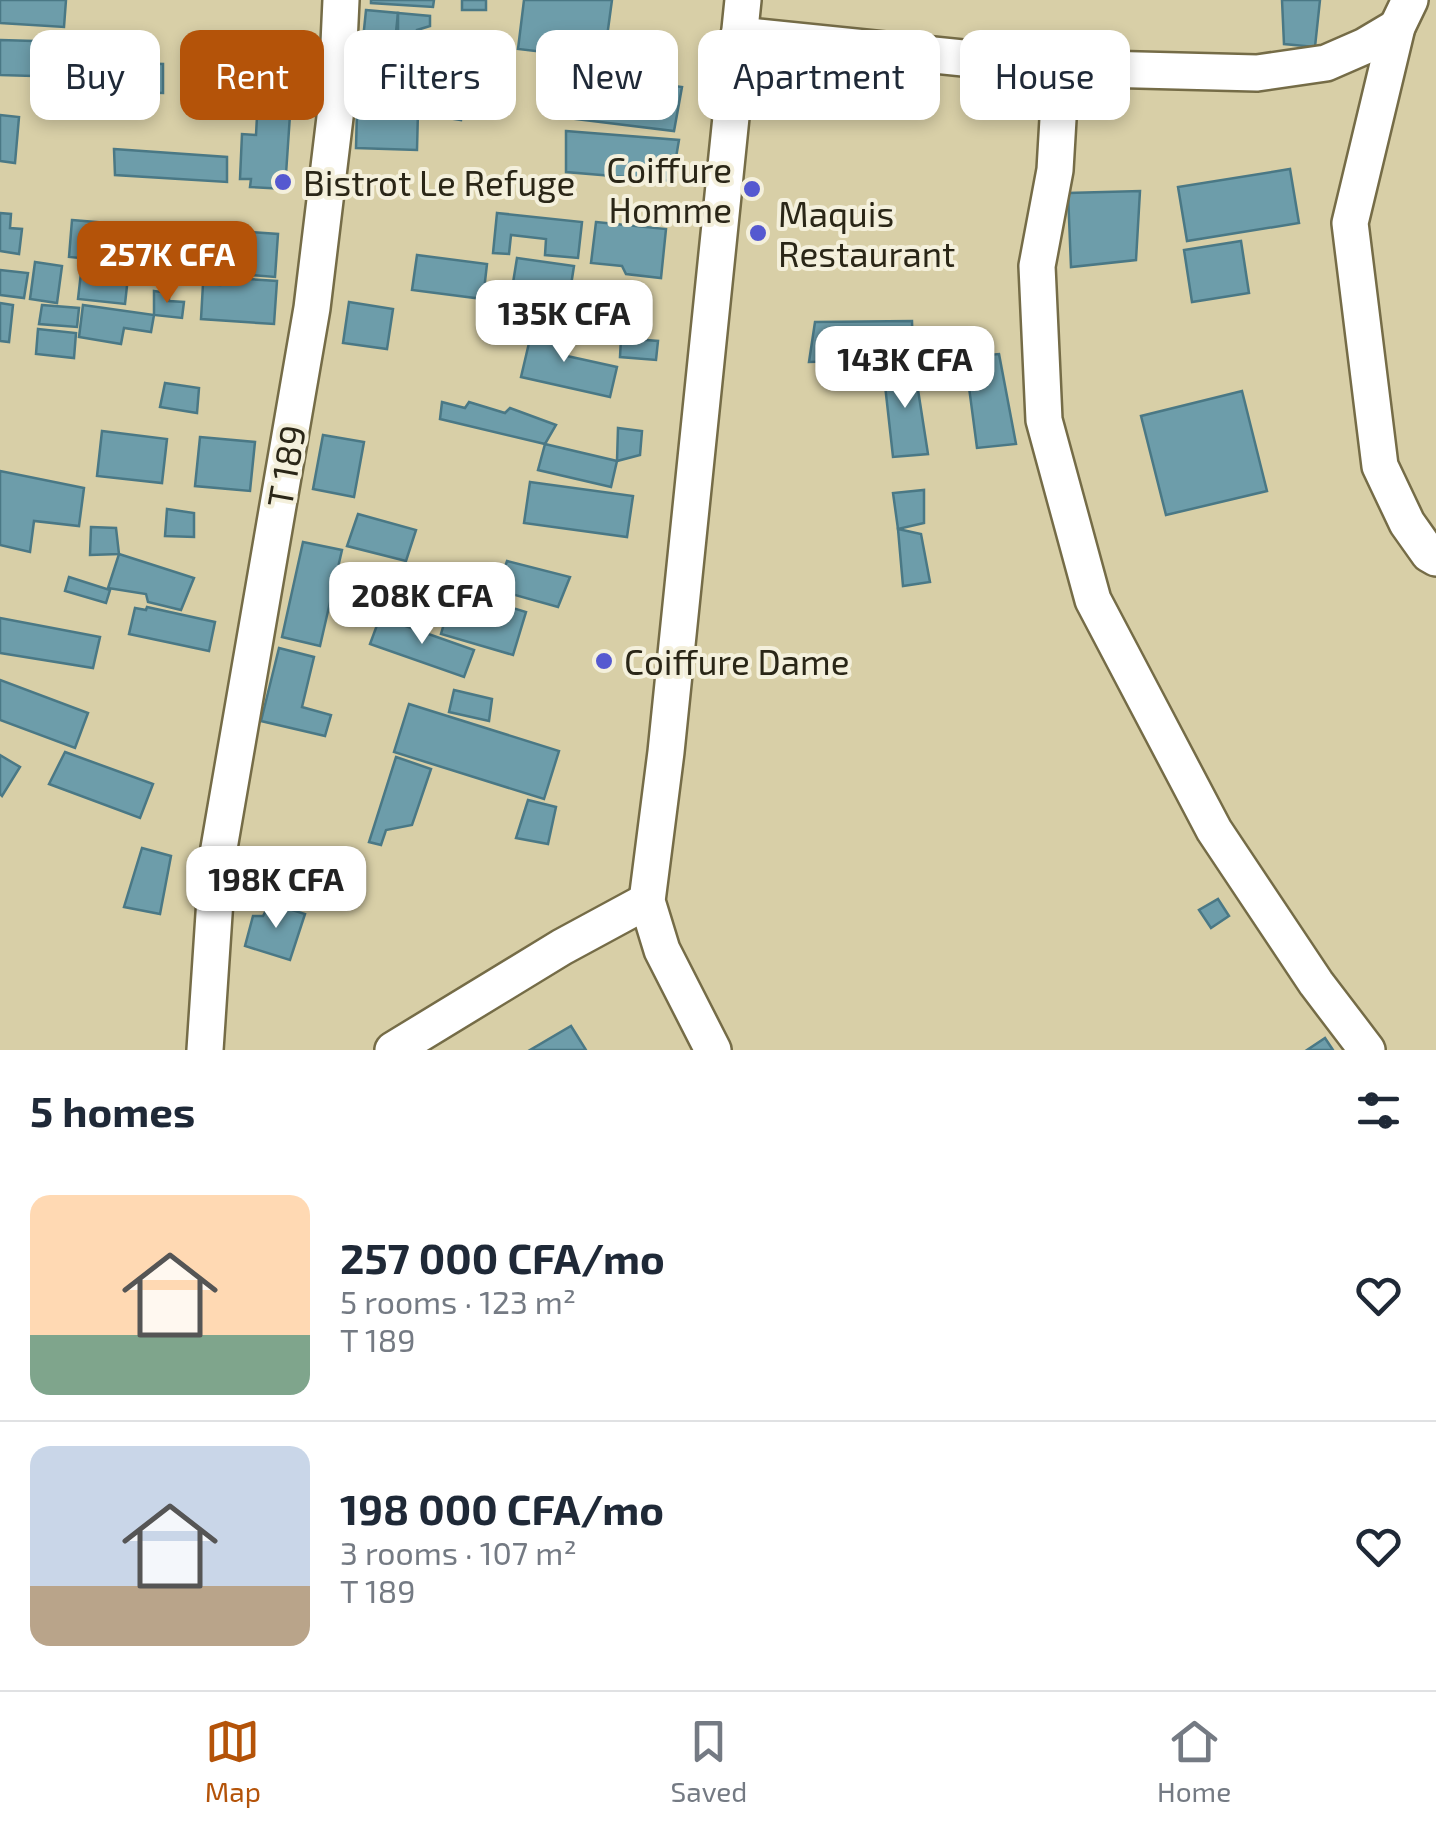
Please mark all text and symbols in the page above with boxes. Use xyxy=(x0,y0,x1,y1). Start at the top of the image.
chip: Buy xyxy=(30,30,160,120)
chip: Rent xyxy=(180,30,324,120)
chip: Filters xyxy=(344,30,516,120)
chip: New xyxy=(536,30,678,120)
chip: Apartment xyxy=(698,30,940,120)
chip: House xyxy=(960,30,1130,120)
place label: Coiffure Homme xyxy=(606,148,732,230)
place label: Bistrot Le Refuge xyxy=(303,161,575,203)
marker: Bistrot Le Refuge xyxy=(272,171,294,193)
marker: Coiffure Homme xyxy=(741,178,763,200)
place label: Maquis Restaurant xyxy=(778,192,955,274)
pin: 257K CFA xyxy=(64,221,270,306)
marker: Maquis Restaurant xyxy=(747,222,769,244)
text: 257K CFA xyxy=(99,234,235,272)
pin: 135K CFA xyxy=(461,280,667,365)
text: 135K CFA xyxy=(498,293,630,331)
pin: 143K CFA xyxy=(802,326,1008,411)
text: 143K CFA xyxy=(837,339,973,377)
street label: T 189 xyxy=(257,422,313,510)
pin: 208K CFA xyxy=(319,562,525,647)
text: 208K CFA xyxy=(351,575,493,613)
place label: Coiffure Dame xyxy=(624,640,849,682)
marker: Coiffure Dame xyxy=(593,650,615,672)
pin: 198K CFA xyxy=(173,846,379,931)
text: 198K CFA xyxy=(208,859,344,897)
icon: filters xyxy=(1351,1083,1406,1138)
text: 5 homes xyxy=(30,1085,195,1135)
text: 257 000 CFA/mo xyxy=(340,1232,665,1282)
icon: home xyxy=(110,1235,230,1355)
icon: heart xyxy=(1351,1268,1406,1323)
text: 5 rooms · 123 m² xyxy=(340,1282,576,1320)
text: T 189 xyxy=(340,1320,415,1358)
text: 198 000 CFA/mo xyxy=(340,1483,664,1533)
icon: home xyxy=(110,1486,230,1606)
icon: heart xyxy=(1351,1519,1406,1574)
text: 3 rooms · 107 m² xyxy=(340,1533,577,1571)
text: T 189 xyxy=(340,1571,415,1609)
tab: Map xyxy=(205,1714,261,1808)
tab: Saved xyxy=(671,1714,747,1808)
tab: Home xyxy=(1157,1714,1231,1808)

